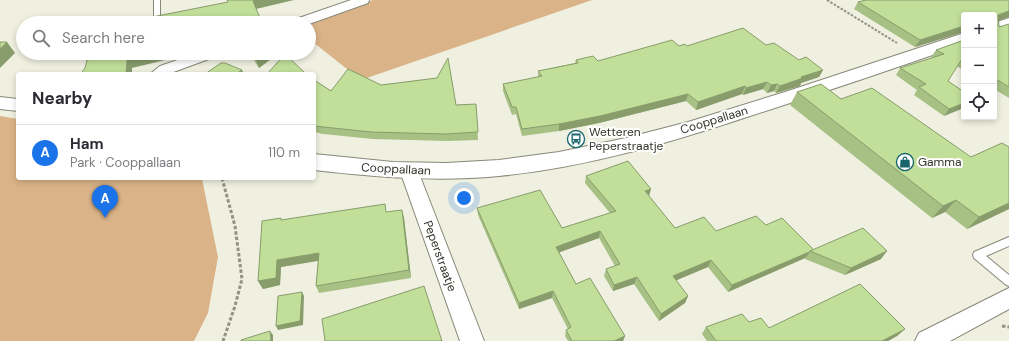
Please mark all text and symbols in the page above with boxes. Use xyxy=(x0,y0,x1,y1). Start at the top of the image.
map controls xyxy=(961,12,997,120)
button: + xyxy=(961,12,997,48)
search box xyxy=(16,16,316,60)
icon: search xyxy=(30,27,52,49)
text: Search here xyxy=(62,28,145,48)
button: − xyxy=(961,48,997,84)
button: locate xyxy=(961,84,997,120)
text: Nearby xyxy=(32,87,92,109)
street label: Cooppallaan xyxy=(678,102,750,138)
place label: Wetteren Peperstraatje xyxy=(589,124,664,154)
bus stop icon: Wetteren Peperstraatje xyxy=(566,129,586,149)
text: Ham xyxy=(70,134,104,154)
text: A xyxy=(40,144,50,161)
text: 110 m xyxy=(268,144,300,161)
shop icon: Gamma xyxy=(895,152,915,172)
text: Park · Cooppallaan xyxy=(70,154,181,171)
place label: Gamma xyxy=(918,154,962,170)
street label: Cooppallaan xyxy=(361,159,431,179)
pin: A xyxy=(92,185,118,218)
your location xyxy=(454,188,474,208)
street label: Peperstraatje xyxy=(420,218,460,294)

